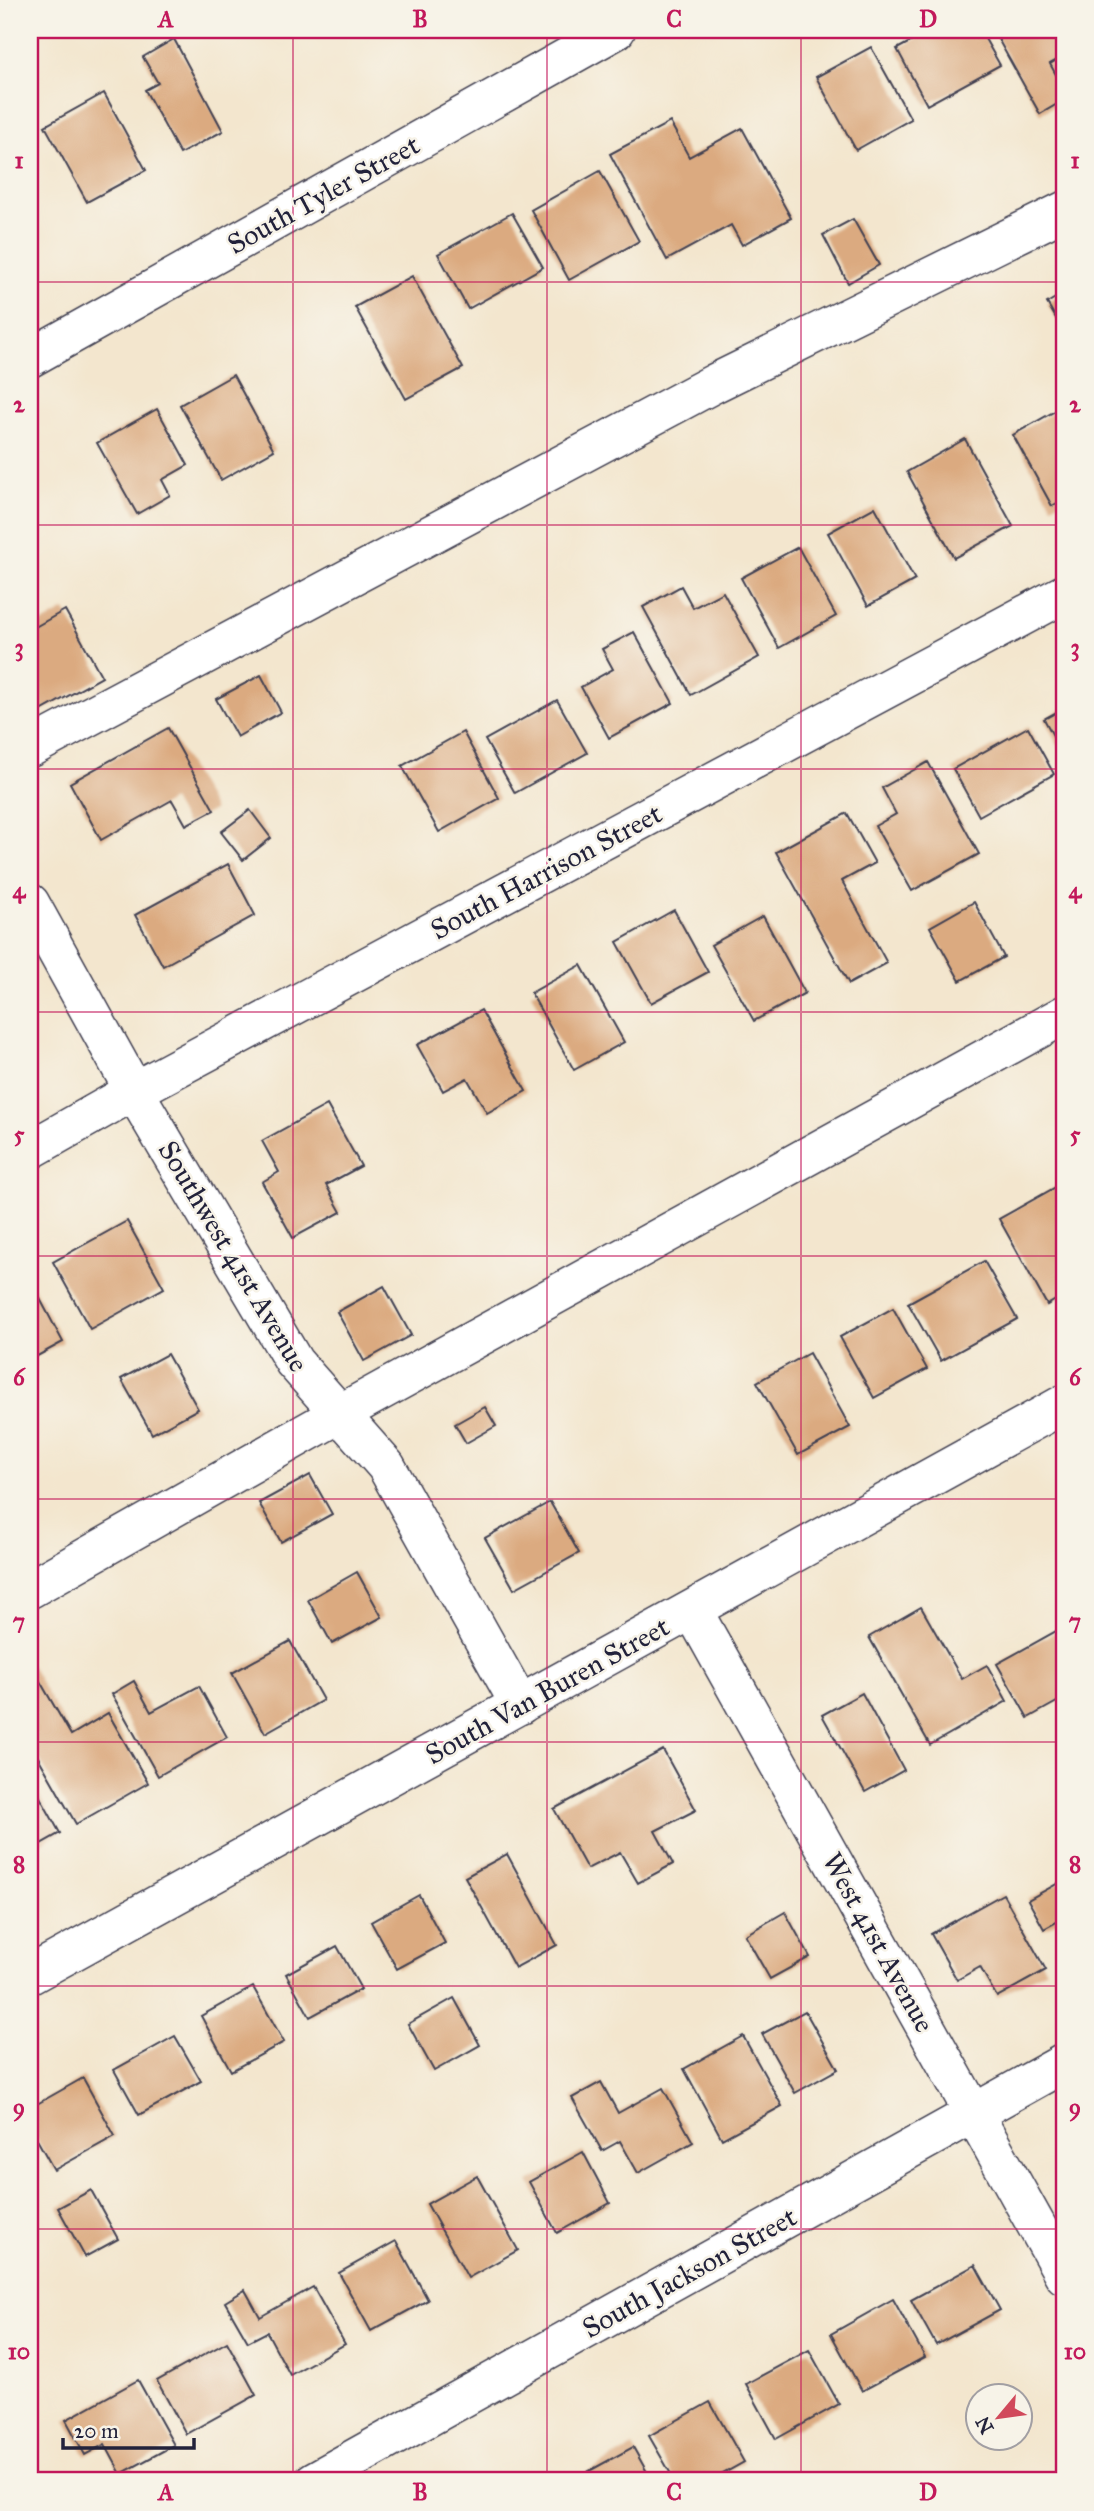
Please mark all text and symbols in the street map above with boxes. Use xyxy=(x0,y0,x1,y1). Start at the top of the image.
text: A xyxy=(156,5,174,33)
text: B xyxy=(412,5,428,33)
text: C xyxy=(666,5,682,33)
text: D xyxy=(919,5,937,33)
street label: South Tyler Street xyxy=(221,127,426,262)
text: 1 xyxy=(14,146,24,174)
text: 1 xyxy=(1070,146,1080,174)
text: 2 xyxy=(13,390,25,418)
text: 2 xyxy=(1069,390,1081,418)
text: 3 xyxy=(14,633,24,662)
text: 3 xyxy=(1070,633,1080,662)
street label: South Harrison Street xyxy=(425,796,668,947)
text: 4 xyxy=(13,876,27,904)
text: 4 xyxy=(1069,876,1083,904)
text: 5 xyxy=(14,1120,25,1148)
text: 5 xyxy=(1070,1120,1081,1148)
street label: Southwest 41st Avenue xyxy=(151,1134,316,1378)
text: 6 xyxy=(13,1363,26,1391)
text: 6 xyxy=(1069,1363,1082,1391)
text: 7 xyxy=(13,1607,25,1635)
text: 7 xyxy=(1069,1607,1081,1635)
street label: South Van Buren Street xyxy=(419,1609,675,1772)
street label: West 41st Avenue xyxy=(815,1846,942,2038)
text: 8 xyxy=(13,1850,25,1878)
text: 8 xyxy=(1069,1850,1081,1878)
text: 9 xyxy=(13,2093,25,2122)
text: 9 xyxy=(1069,2093,1081,2122)
street label: South Jackson Street xyxy=(576,2199,803,2346)
text: 10 xyxy=(8,2337,30,2365)
text: 10 xyxy=(1064,2337,1086,2365)
north arrow xyxy=(964,2382,1034,2452)
scale bar xyxy=(63,2406,194,2450)
text: N xyxy=(971,2412,999,2438)
text: 20 m xyxy=(74,2418,119,2444)
text: A xyxy=(156,2478,174,2506)
text: B xyxy=(412,2478,428,2506)
text: C xyxy=(666,2478,682,2506)
text: D xyxy=(919,2478,937,2506)

